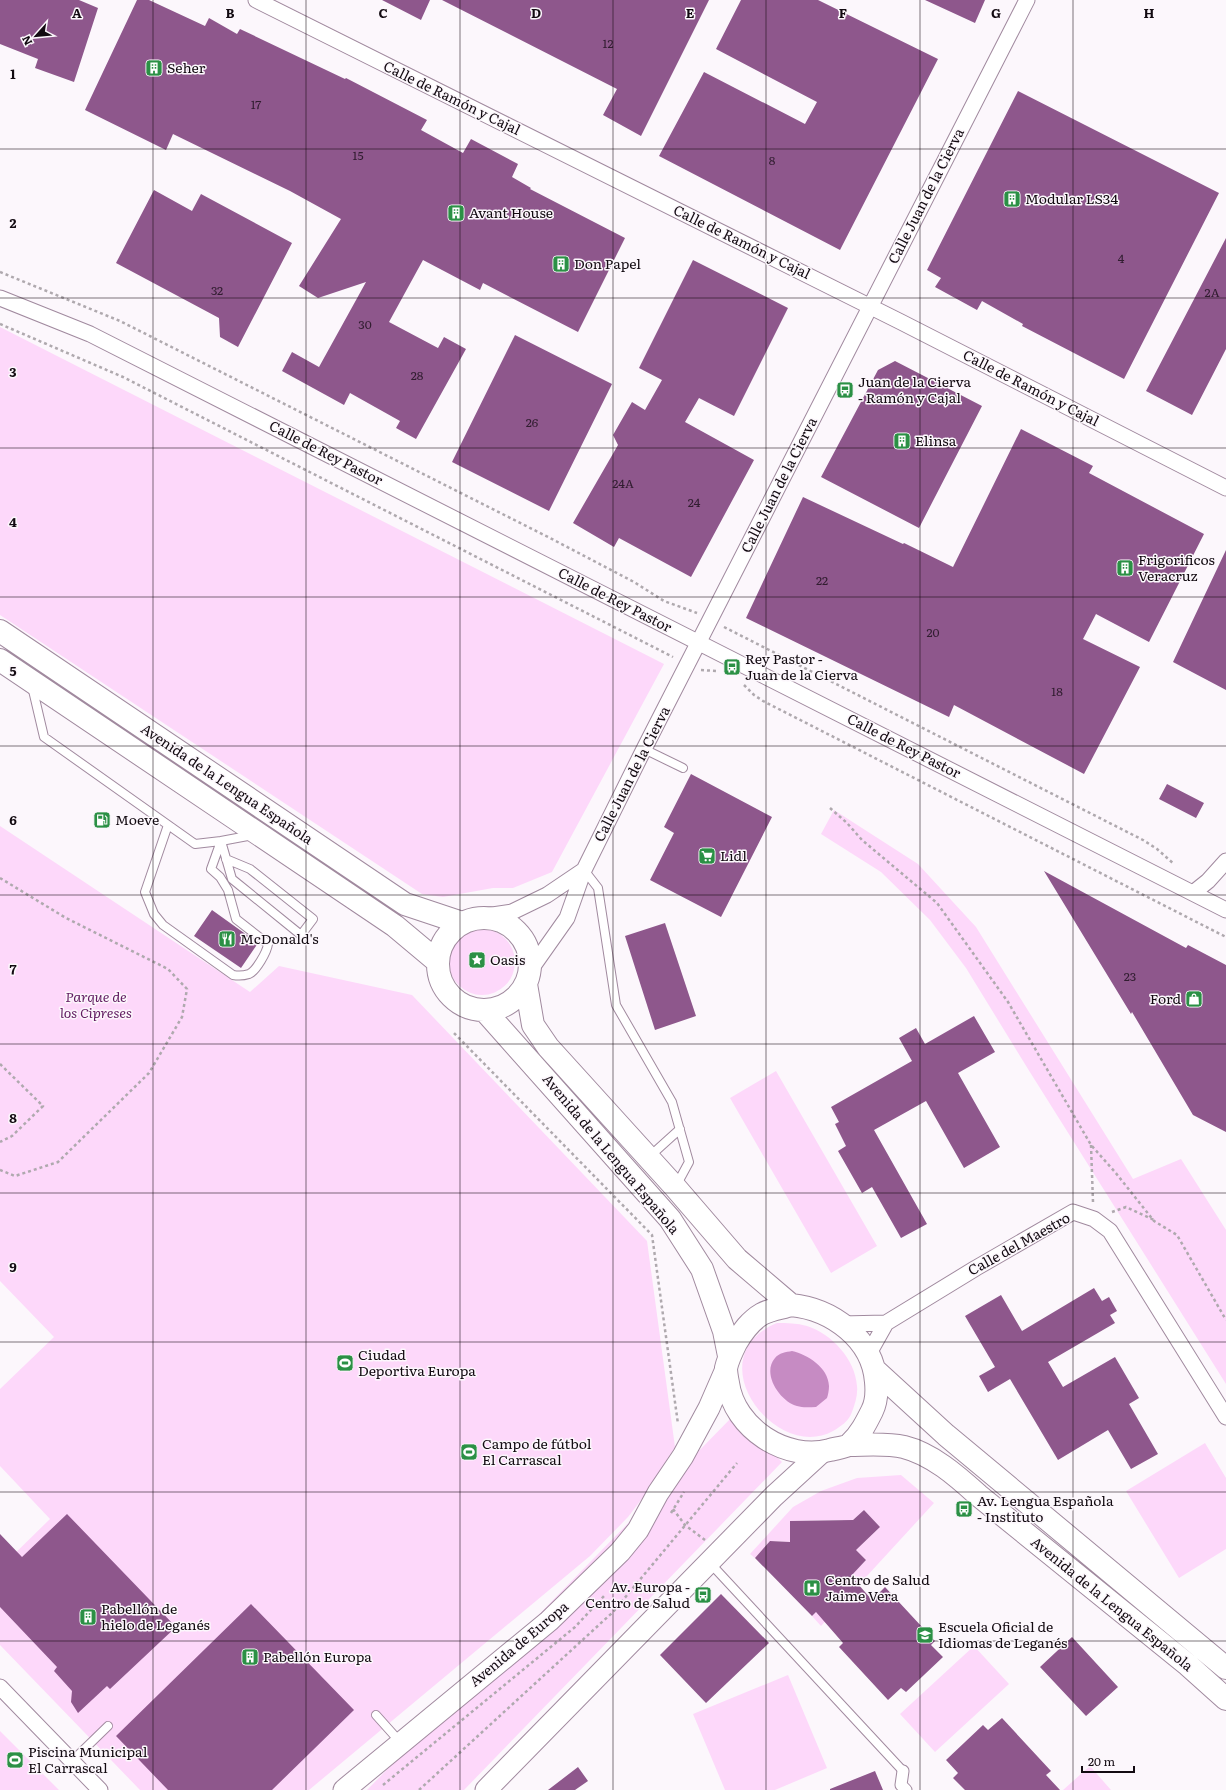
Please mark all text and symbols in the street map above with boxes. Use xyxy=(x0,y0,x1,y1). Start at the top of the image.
text: A xyxy=(72,3,82,22)
text: B xyxy=(226,3,235,22)
text: C xyxy=(378,3,388,22)
text: D xyxy=(531,3,541,22)
text: E xyxy=(686,3,695,22)
text: F xyxy=(839,3,847,22)
text: G xyxy=(991,3,1001,22)
text: H xyxy=(1144,3,1155,22)
north arrow xyxy=(16,16,56,56)
text: N xyxy=(17,33,35,49)
house number: 12 xyxy=(603,34,613,52)
street label: Calle de Ramón y Cajal xyxy=(381,55,525,139)
place label: Seher xyxy=(167,57,206,77)
building icon: Seher xyxy=(144,58,164,78)
text: 1 xyxy=(10,64,16,83)
house number: 17 xyxy=(251,95,261,113)
street label: Calle Juan de la Cierva xyxy=(882,124,968,267)
house number: 15 xyxy=(353,146,363,164)
house number: 8 xyxy=(769,151,776,169)
place label: Modular LS34 xyxy=(1025,188,1118,208)
building icon: Modular LS34 xyxy=(1002,189,1022,209)
street label: Calle de Ramón y Cajal xyxy=(671,199,815,283)
place label: Avant House xyxy=(469,202,553,222)
building icon: Avant House xyxy=(446,203,466,223)
text: 2 xyxy=(10,213,17,232)
house number: 4 xyxy=(1118,249,1125,267)
place label: Don Papel xyxy=(574,253,641,273)
building icon: Don Papel xyxy=(551,254,571,274)
house number: 32 xyxy=(211,281,223,299)
house number: 2A xyxy=(1205,283,1220,301)
house number: 30 xyxy=(358,315,372,333)
street label: Calle de Ramón y Cajal xyxy=(960,344,1103,430)
text: 3 xyxy=(9,362,17,381)
house number: 28 xyxy=(411,366,424,384)
place label: Juan de la Cierva - Ramón y Cajal xyxy=(858,371,972,407)
bus stop icon: Juan de la Cierva - Ramón y Cajal xyxy=(835,380,855,400)
house number: 26 xyxy=(526,413,539,431)
street label: Calle Juan de la Cierva xyxy=(735,413,821,556)
street label: Calle de Rey Pastor xyxy=(266,415,387,490)
place label: Elinsa xyxy=(915,430,957,450)
building icon: Elinsa xyxy=(892,431,912,451)
house number: 24A xyxy=(612,474,634,492)
house number: 24 xyxy=(688,493,701,511)
text: 4 xyxy=(9,512,17,531)
place label: Frigorificos Veracruz xyxy=(1138,549,1215,585)
building icon: Frigorificos Veracruz xyxy=(1115,558,1135,578)
street label: Calle de Rey Pastor xyxy=(555,562,676,637)
house number: 22 xyxy=(816,571,828,589)
house number: 20 xyxy=(926,623,940,641)
place label: Rey Pastor - Juan de la Cierva xyxy=(745,648,859,684)
bus stop icon: Rey Pastor - Juan de la Cierva xyxy=(722,657,742,677)
text: 5 xyxy=(9,661,17,680)
house number: 18 xyxy=(1051,682,1063,700)
street label: Calle Juan de la Cierva xyxy=(588,702,674,845)
street label: Calle de Rey Pastor xyxy=(844,708,965,783)
street label: Avenida de la Lengua Española xyxy=(138,718,318,849)
place label: Moeve xyxy=(115,809,159,829)
text: 6 xyxy=(9,810,17,829)
fuel station icon: Moeve xyxy=(92,810,112,830)
place label: Lidl xyxy=(720,845,747,865)
supermarket icon: Lidl xyxy=(697,846,717,866)
place label: McDonald's xyxy=(240,928,319,948)
restaurant icon: McDonald's xyxy=(217,929,237,949)
place label: Oasis xyxy=(490,949,525,969)
place icon: Oasis xyxy=(467,950,487,970)
text: 7 xyxy=(9,959,17,978)
house number: 23 xyxy=(1124,967,1136,985)
park label: Parque de los Cipreses xyxy=(60,986,132,1022)
place label: Ford xyxy=(1150,988,1181,1008)
shop icon: Ford xyxy=(1184,989,1204,1009)
street label: Avenida de la Lengua Española xyxy=(539,1069,685,1238)
text: 8 xyxy=(9,1108,17,1127)
street label: Calle del Maestro xyxy=(964,1207,1073,1280)
text: 9 xyxy=(9,1257,17,1276)
place label: Ciudad Deportiva Europa xyxy=(358,1344,476,1380)
sports icon: Ciudad Deportiva Europa xyxy=(335,1353,355,1373)
place label: Campo de fútbol El Carrascal xyxy=(482,1433,592,1469)
sports icon: Campo de fútbol El Carrascal xyxy=(459,1442,479,1462)
place label: Av. Lengua Española - Instituto xyxy=(977,1490,1114,1526)
bus stop icon: Av. Lengua Española - Instituto xyxy=(954,1499,974,1519)
street label: Avenida de la Lengua Española xyxy=(1027,1531,1198,1675)
place label: Centro de Salud Jaime Vera xyxy=(825,1569,930,1605)
place label: Av. Europa - Centro de Salud xyxy=(585,1576,690,1612)
hospital icon: Centro de Salud Jaime Vera xyxy=(802,1578,822,1598)
bus stop icon: Av. Europa - Centro de Salud xyxy=(693,1585,713,1605)
street label: Avenida de Europa xyxy=(465,1595,573,1691)
place label: Pabellón de hielo de Leganés xyxy=(101,1598,210,1634)
building icon: Pabellón de hielo de Leganés xyxy=(78,1607,98,1627)
place label: Escuela Oficial de Idiomas de Leganés xyxy=(938,1616,1067,1652)
school or university icon: Escuela Oficial de Idiomas de Leganés xyxy=(915,1625,935,1645)
place label: Pabellón Europa xyxy=(263,1646,372,1666)
building icon: Pabellón Europa xyxy=(240,1647,260,1667)
place label: Piscina Municipal El Carrascal xyxy=(28,1741,148,1777)
scale bar xyxy=(1082,1748,1134,1774)
sports icon: Piscina Municipal El Carrascal xyxy=(5,1750,25,1770)
text: 20 m xyxy=(1088,1752,1115,1770)

